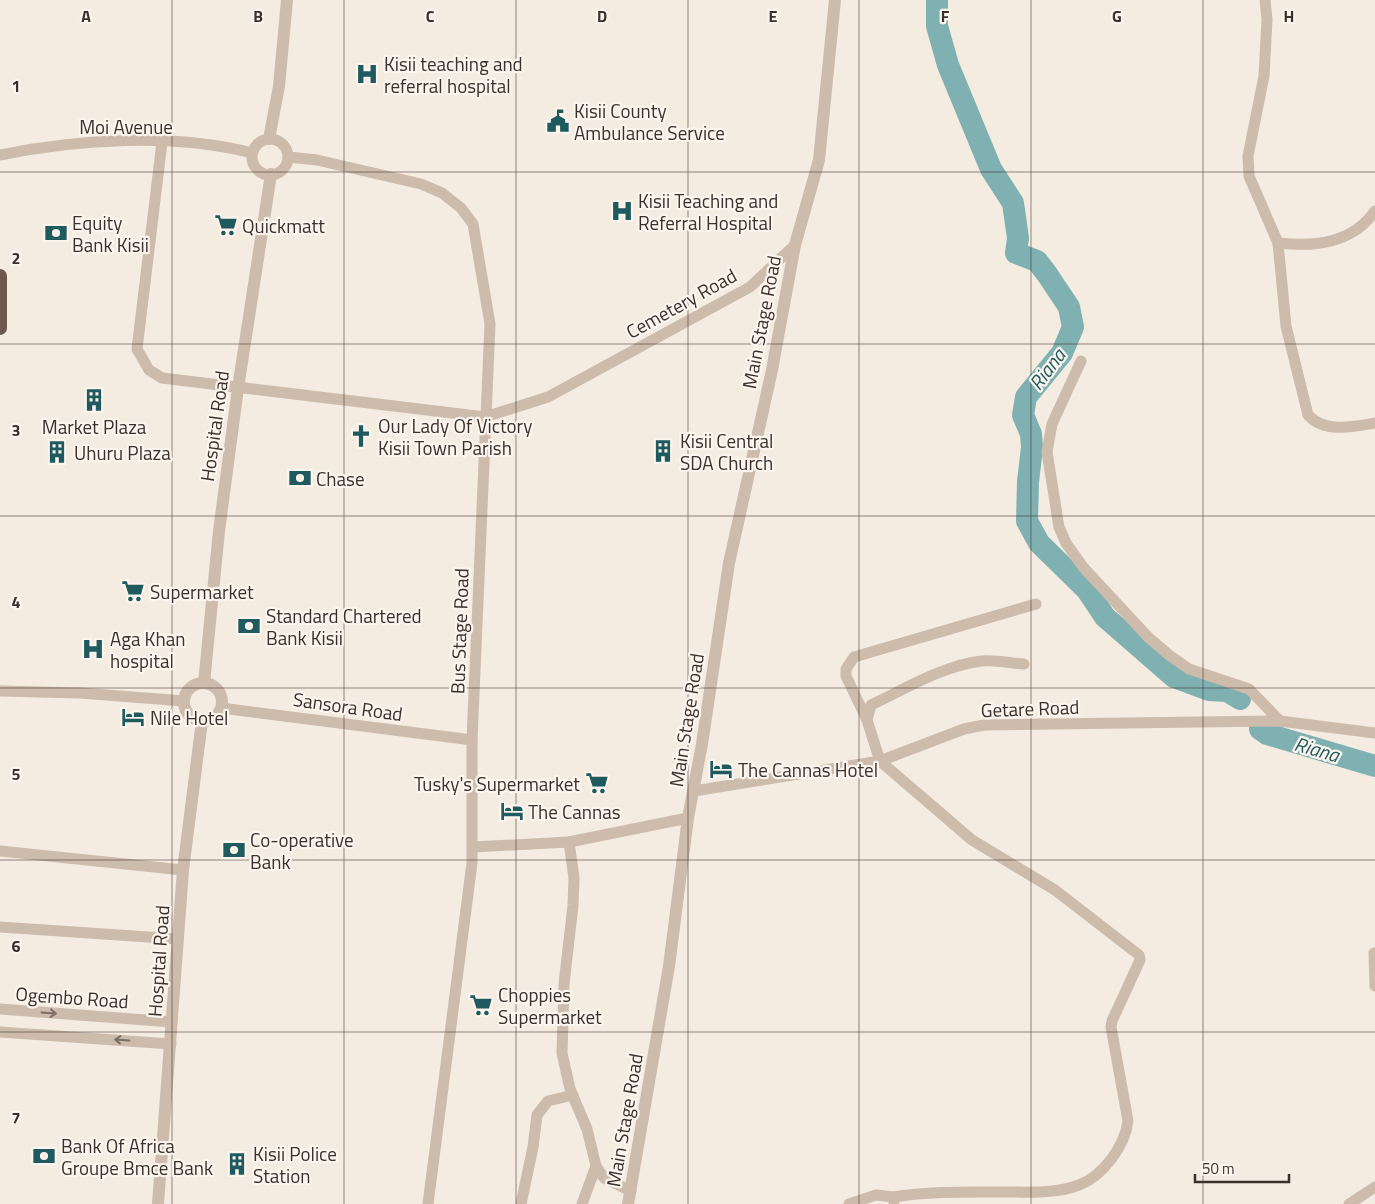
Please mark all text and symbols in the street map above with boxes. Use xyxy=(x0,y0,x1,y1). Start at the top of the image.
text: A xyxy=(81,4,91,28)
text: B xyxy=(253,4,263,28)
text: C xyxy=(426,4,435,28)
text: D xyxy=(597,4,607,28)
text: E xyxy=(769,4,778,28)
text: F xyxy=(941,4,950,28)
text: G xyxy=(1112,4,1122,28)
text: H xyxy=(1284,4,1294,28)
place label: Kisii teaching and referral hospital xyxy=(384,49,523,100)
hospital icon: Kisii teaching and referral hospital xyxy=(354,61,380,87)
text: 1 xyxy=(12,74,20,98)
place label: Kisii County Ambulance Service xyxy=(574,96,725,147)
public building icon: Kisii County Ambulance Service xyxy=(545,108,571,134)
street label: Moi Avenue xyxy=(79,112,173,141)
place label: Kisii Teaching and Referral Hospital xyxy=(638,186,778,237)
hospital icon: Kisii Teaching and Referral Hospital xyxy=(609,198,635,224)
place label: Equity Bank Kisii xyxy=(72,208,149,259)
place label: Quickmatt xyxy=(242,211,325,240)
supermarket icon: Quickmatt xyxy=(213,212,239,238)
bank icon: Equity Bank Kisii xyxy=(43,220,69,246)
text: 2 xyxy=(12,246,20,270)
street label: Main Stage Road xyxy=(734,253,788,391)
street label: Cemetery Road xyxy=(620,261,742,345)
water label: Riana xyxy=(1021,341,1074,396)
street label: Hospital Road xyxy=(192,369,236,483)
building icon: Market Plaza xyxy=(81,387,107,413)
place label: Our Lady Of Victory Kisii Town Parish xyxy=(378,411,532,462)
place label: Market Plaza xyxy=(42,412,147,441)
text: 3 xyxy=(12,418,20,442)
church icon: Our Lady Of Victory Kisii Town Parish xyxy=(348,423,374,449)
place label: Kisii Central SDA Church xyxy=(680,426,773,477)
place label: Uhuru Plaza xyxy=(74,438,171,467)
building icon: Kisii Central SDA Church xyxy=(650,438,676,464)
building icon: Uhuru Plaza xyxy=(44,439,70,465)
place label: Chase xyxy=(316,464,365,493)
bank icon: Chase xyxy=(287,465,313,491)
street label: Bus Stage Road xyxy=(442,568,476,694)
place label: Supermarket xyxy=(150,577,254,606)
supermarket icon: Supermarket xyxy=(120,578,146,604)
text: 4 xyxy=(12,590,21,614)
place label: Standard Chartered Bank Kisii xyxy=(266,601,422,652)
bank icon: Standard Chartered Bank Kisii xyxy=(236,613,262,639)
place label: Aga Khan hospital xyxy=(110,624,185,675)
hospital icon: Aga Khan hospital xyxy=(80,636,106,662)
street label: Main Stage Road xyxy=(661,651,711,789)
street label: Sansora Road xyxy=(291,684,405,728)
street label: Getare Road xyxy=(980,692,1080,724)
place label: Nile Hotel xyxy=(150,703,229,732)
hotel icon: Nile Hotel xyxy=(120,704,146,730)
water label: Riana xyxy=(1291,728,1344,770)
place label: The Cannas Hotel xyxy=(738,755,878,784)
hotel icon: The Cannas Hotel xyxy=(708,756,734,782)
text: 5 xyxy=(12,762,21,786)
place label: Tusky's Supermarket xyxy=(414,769,580,798)
supermarket icon: Tusky's Supermarket xyxy=(584,770,610,796)
place label: The Cannas xyxy=(528,797,621,826)
hotel icon: The Cannas xyxy=(499,798,525,824)
place label: Co-operative Bank xyxy=(250,825,354,876)
bank icon: Co-operative Bank xyxy=(221,837,247,863)
street label: Hospital Road xyxy=(140,904,176,1018)
text: 6 xyxy=(12,934,21,958)
street label: Ogembo Road xyxy=(15,979,129,1015)
place label: Choppies Supermarket xyxy=(498,980,602,1031)
supermarket icon: Choppies Supermarket xyxy=(468,992,494,1018)
one-way arrow xyxy=(40,1008,56,1017)
one-way arrow xyxy=(115,1036,131,1045)
street label: Main Stage Road xyxy=(598,1051,650,1189)
text: 7 xyxy=(12,1106,20,1130)
place label: Bank Of Africa Groupe Bmce Bank xyxy=(61,1131,213,1182)
place label: Kisii Police Station xyxy=(253,1139,337,1190)
bank icon: Bank Of Africa Groupe Bmce Bank xyxy=(31,1143,57,1169)
building icon: Kisii Police Station xyxy=(224,1151,250,1177)
scale bar xyxy=(1195,1152,1289,1184)
text: 50 m xyxy=(1202,1157,1235,1180)

